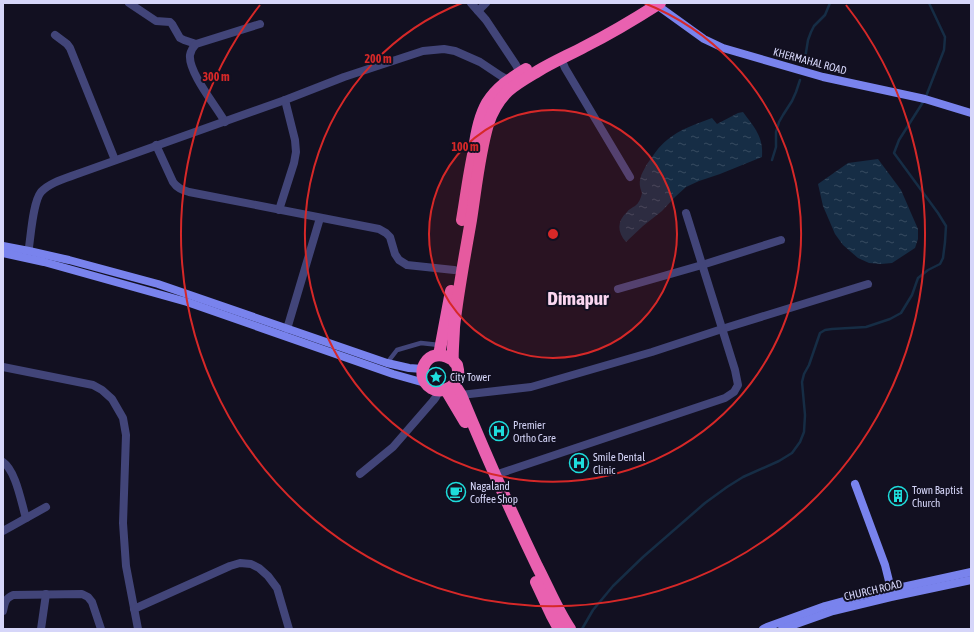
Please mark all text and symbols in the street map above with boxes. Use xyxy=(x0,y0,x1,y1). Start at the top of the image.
street label: KHERMAHAL ROAD xyxy=(772,45,848,77)
text: 200 m xyxy=(364,52,392,66)
text: 300 m xyxy=(202,70,230,84)
text: 100 m xyxy=(451,140,479,154)
centre of rings xyxy=(546,227,560,241)
district label: Dimapur xyxy=(547,287,609,309)
place icon: City Tower xyxy=(425,366,447,388)
place label: City Tower xyxy=(450,371,491,383)
place label: Premier Ortho Care xyxy=(513,419,556,444)
hospital icon: Premier Ortho Care xyxy=(488,420,510,442)
place label: Smile Dental Clinic xyxy=(593,451,645,476)
hospital icon: Smile Dental Clinic xyxy=(568,452,590,474)
place label: Nagaland Coffee Shop xyxy=(470,480,518,505)
cafe icon: Nagaland Coffee Shop xyxy=(445,481,467,503)
place label: Town Baptist Church xyxy=(912,484,963,509)
building icon: Town Baptist Church xyxy=(887,485,909,507)
street label: CHURCH ROAD xyxy=(843,577,903,603)

